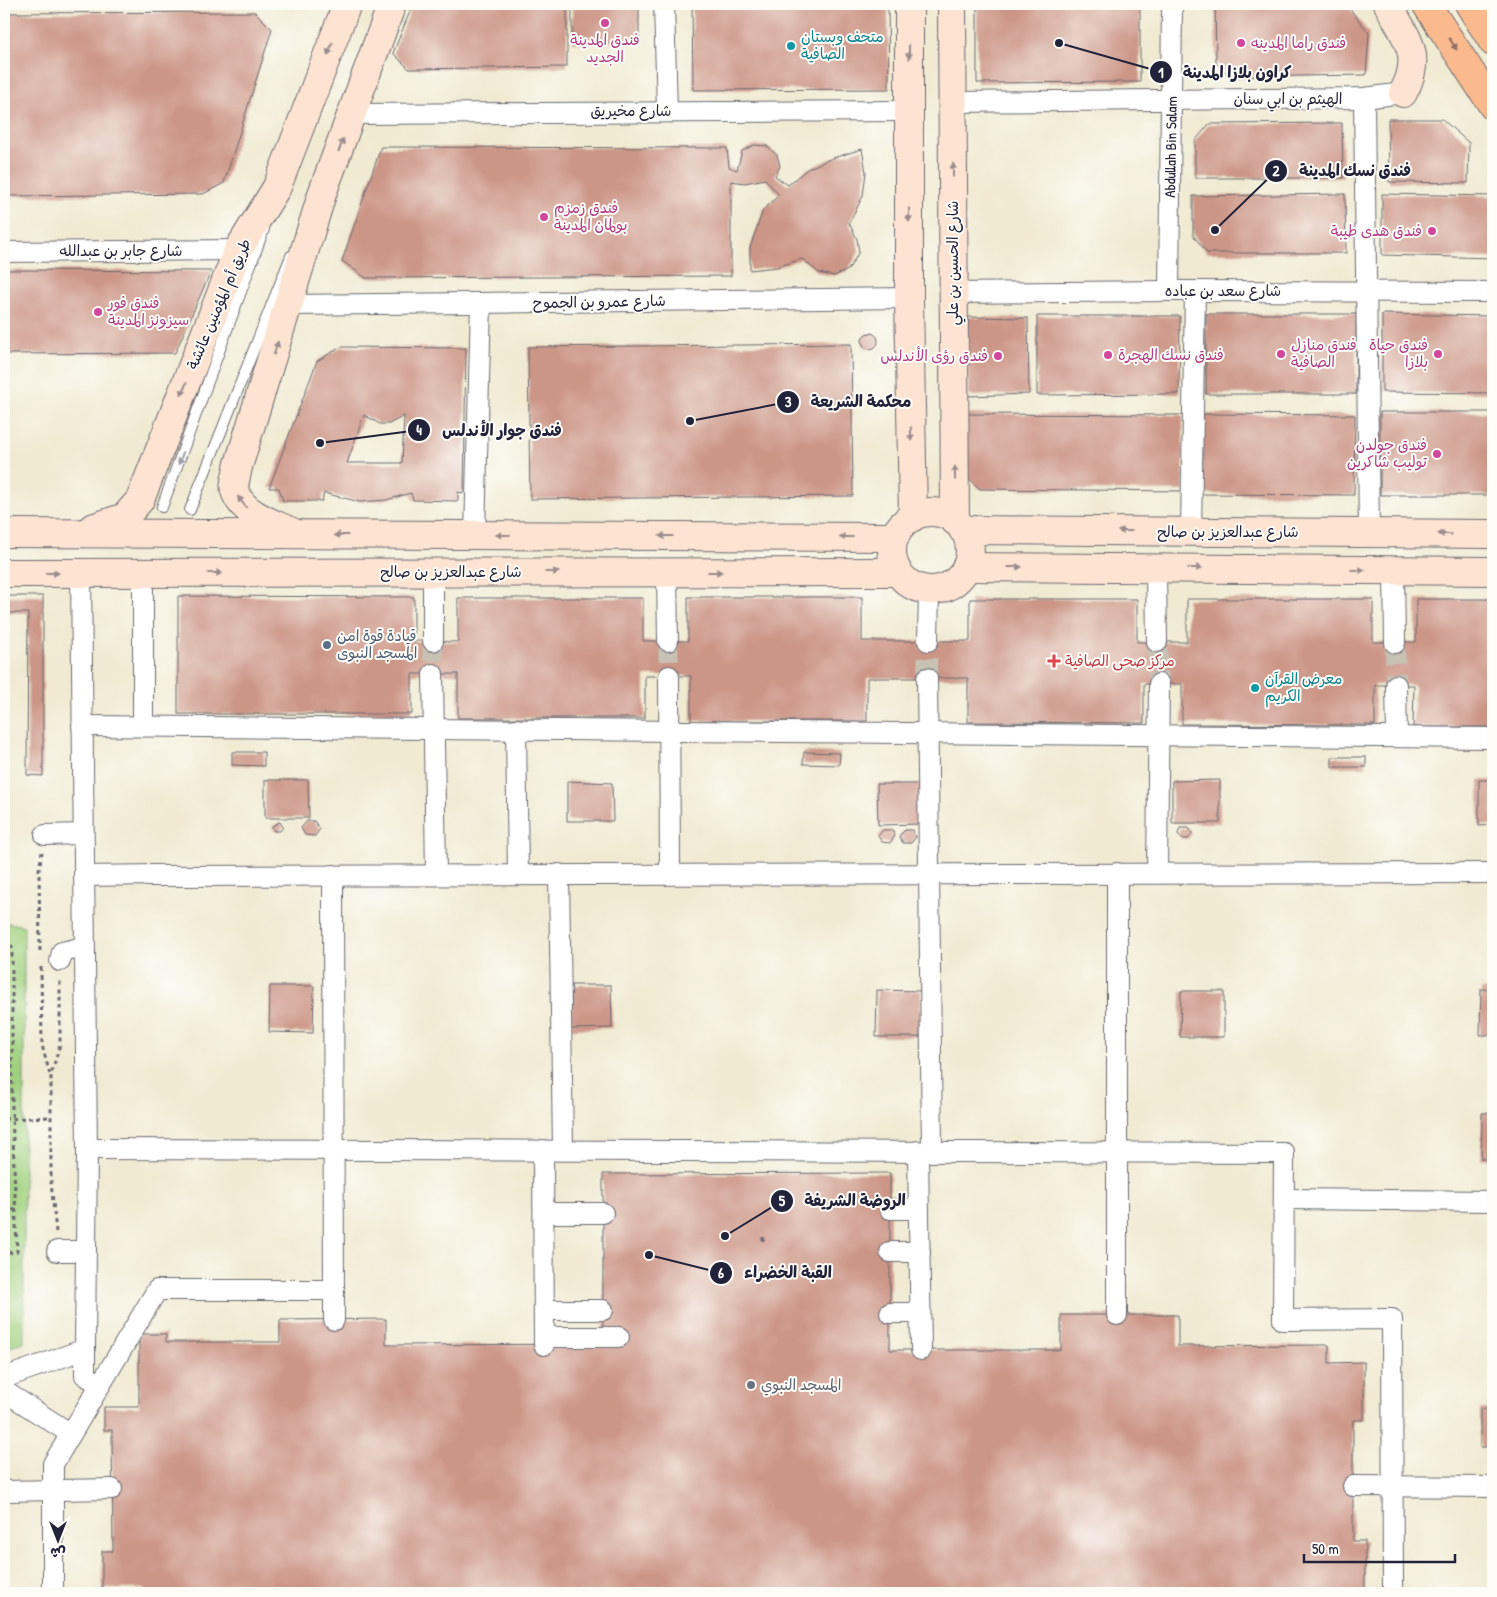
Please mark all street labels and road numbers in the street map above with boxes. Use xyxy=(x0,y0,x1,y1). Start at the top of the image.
street label: الهيثم بن ابي سنان xyxy=(1233,88,1343,112)
street label: Abdullah Bin Salam xyxy=(1159,96,1182,198)
street label: شارع مخيريق xyxy=(591,100,671,121)
street label: شارع الحسين بن علي xyxy=(942,201,966,325)
street label: طريق أم المؤمنين عائشة xyxy=(182,235,256,373)
street label: شارع جابر بن عبدالله xyxy=(60,240,182,261)
street label: شارع سعد بن عباده xyxy=(1165,280,1281,301)
street label: شارع عمرو بن الجموح xyxy=(532,290,666,313)
street label: شارع عبدالعزيز بن صالح xyxy=(1157,521,1299,542)
street label: شارع عبدالعزيز بن صالح xyxy=(380,561,522,582)

